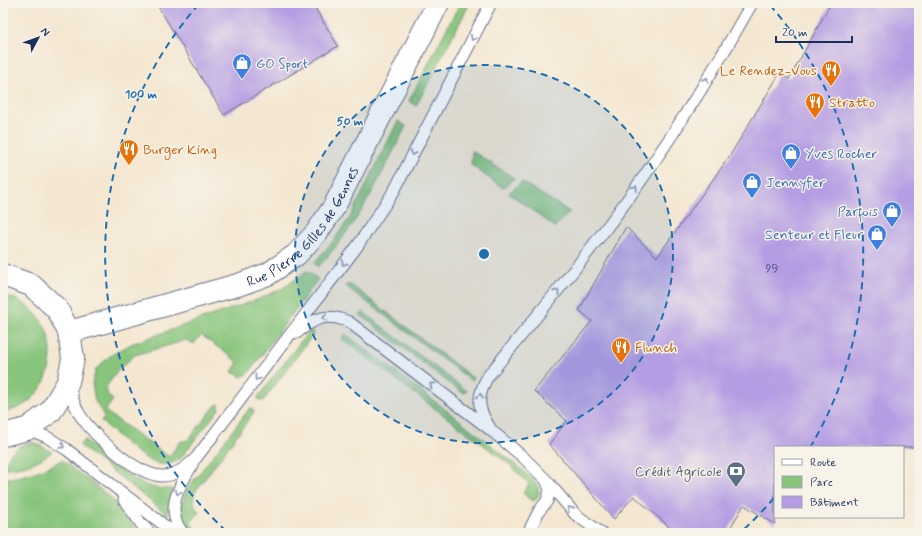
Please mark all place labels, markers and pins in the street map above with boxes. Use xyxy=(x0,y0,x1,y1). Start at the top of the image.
shop icon: GO Sport xyxy=(231,52,253,80)
place label: GO Sport xyxy=(256,55,308,73)
restaurant icon: Le Rendez-Vous xyxy=(820,59,842,87)
place label: Le Rendez-Vous xyxy=(720,62,817,80)
restaurant icon: Stratto xyxy=(804,91,826,119)
place label: Stratto xyxy=(829,94,875,112)
restaurant icon: Burger King xyxy=(118,138,140,166)
place label: Burger King xyxy=(143,141,217,160)
shop icon: Yves Rocher xyxy=(780,142,802,170)
place label: Yves Rocher xyxy=(805,145,877,163)
shop icon: Jennyfer xyxy=(741,171,763,199)
place label: Jennyfer xyxy=(766,174,826,192)
shop icon: Parfois xyxy=(881,200,903,228)
place label: Parfois xyxy=(837,203,878,223)
shop icon: Senteur et Fleur xyxy=(866,223,888,251)
place label: Senteur et Fleur xyxy=(765,226,863,244)
centre of rings xyxy=(477,247,491,261)
restaurant icon: Flunch xyxy=(610,336,632,364)
place label: Flunch xyxy=(635,339,677,357)
bank icon: Crédit Agricole xyxy=(725,460,747,488)
place label: Crédit Agricole xyxy=(635,463,722,482)

